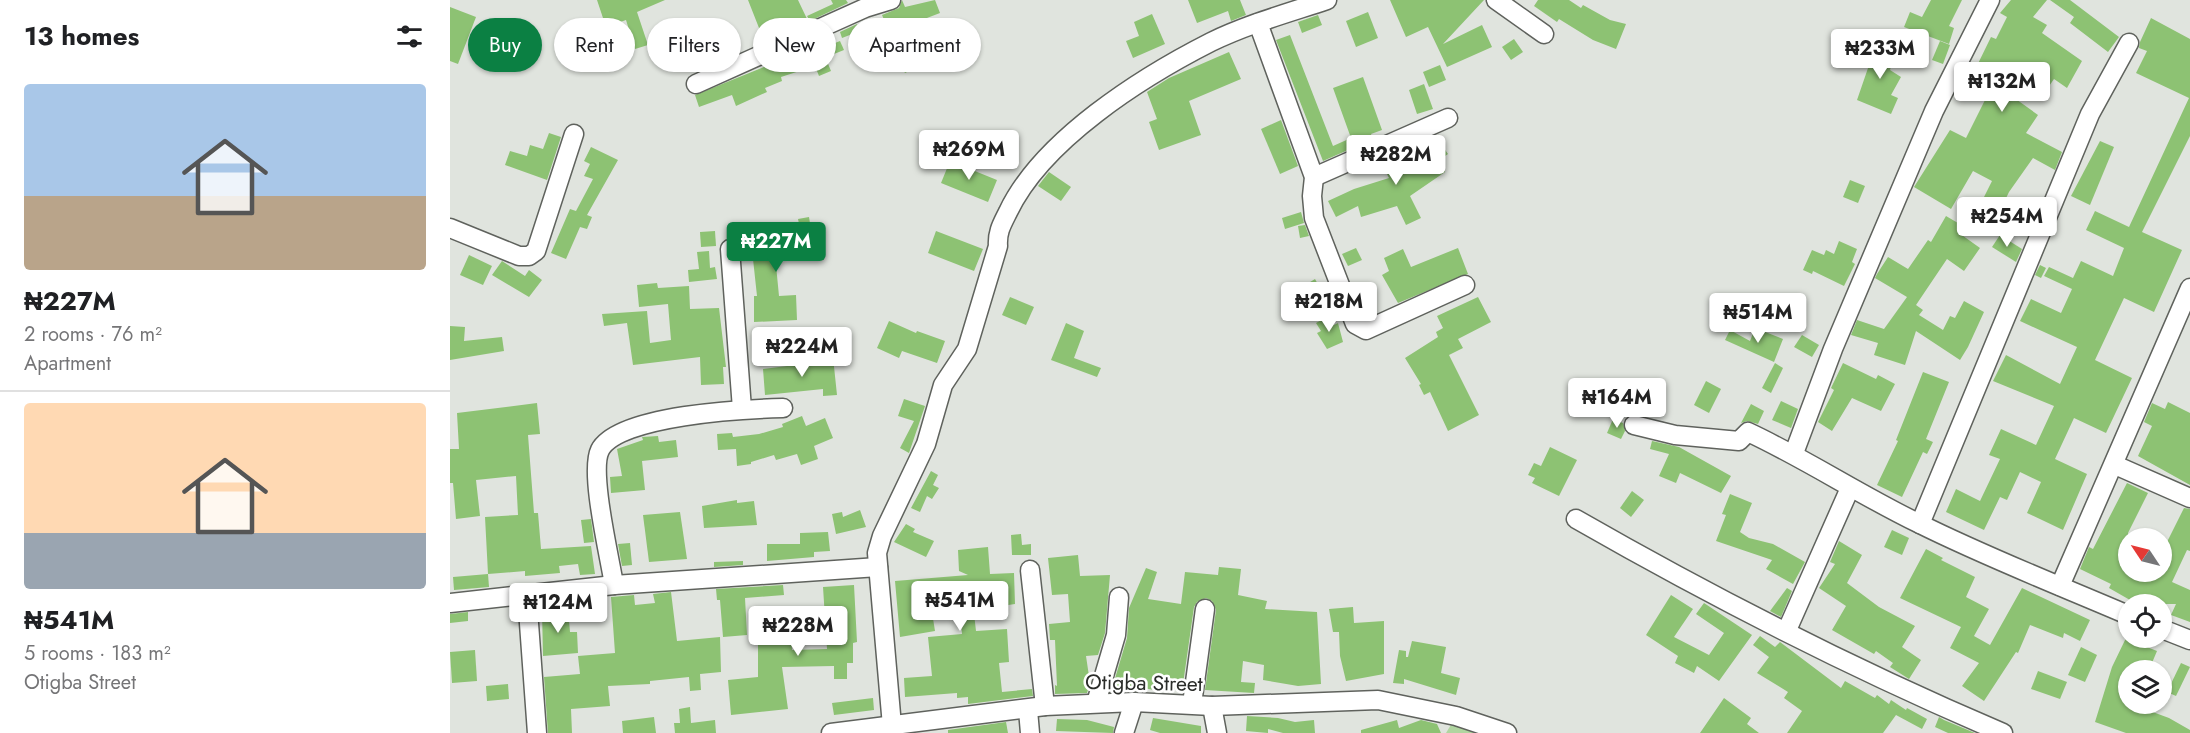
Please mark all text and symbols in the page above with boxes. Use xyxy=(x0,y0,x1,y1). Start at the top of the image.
text: 13 homes xyxy=(24,17,139,55)
chip: Buy xyxy=(468,18,542,72)
chip: Rent xyxy=(554,18,635,72)
chip: Filters xyxy=(647,18,741,72)
chip: New xyxy=(753,18,836,72)
chip: Apartment xyxy=(848,18,981,72)
icon: filters xyxy=(393,20,426,53)
pin: ₦233M xyxy=(1838,29,1922,80)
text: ₦233M xyxy=(1845,34,1915,63)
pin: ₦132M xyxy=(1960,62,2044,113)
text: ₦132M xyxy=(1968,67,2036,96)
icon: home xyxy=(171,123,279,231)
pin: ₦269M xyxy=(927,130,1011,181)
text: ₦269M xyxy=(933,135,1005,164)
pin: ₦282M xyxy=(1354,135,1438,186)
text: ₦282M xyxy=(1360,140,1432,169)
pin: ₦254M xyxy=(1965,197,2049,248)
text: ₦254M xyxy=(1971,202,2043,231)
pin: ₦227M xyxy=(734,222,818,273)
text: ₦227M xyxy=(741,227,811,256)
text: ₦227M xyxy=(24,282,116,320)
pin: ₦218M xyxy=(1287,282,1371,333)
text: ₦218M xyxy=(1295,287,1363,316)
pin: ₦514M xyxy=(1716,293,1800,344)
text: ₦514M xyxy=(1723,298,1793,327)
text: 2 rooms · 76 m² xyxy=(24,320,162,349)
pin: ₦224M xyxy=(760,327,844,378)
text: ₦224M xyxy=(766,332,838,361)
text: Apartment xyxy=(24,349,111,378)
pin: ₦164M xyxy=(1575,378,1659,429)
text: ₦164M xyxy=(1582,383,1652,412)
icon: home xyxy=(171,442,279,550)
north arrow xyxy=(2118,528,2172,582)
map controls xyxy=(2118,528,2172,714)
pin: ₦541M xyxy=(918,581,1002,632)
pin: ₦124M xyxy=(516,583,600,634)
text: ₦541M xyxy=(925,586,995,615)
text: ₦124M xyxy=(523,588,593,617)
button: locate xyxy=(2118,594,2172,648)
text: ₦541M xyxy=(24,601,114,639)
pin: ₦228M xyxy=(756,606,840,657)
text: ₦228M xyxy=(762,611,834,640)
text: 5 rooms · 183 m² xyxy=(24,639,171,668)
button: layers xyxy=(2118,660,2172,714)
street label: Otigba Street xyxy=(1085,667,1203,699)
text: Otigba Street xyxy=(24,668,136,697)

